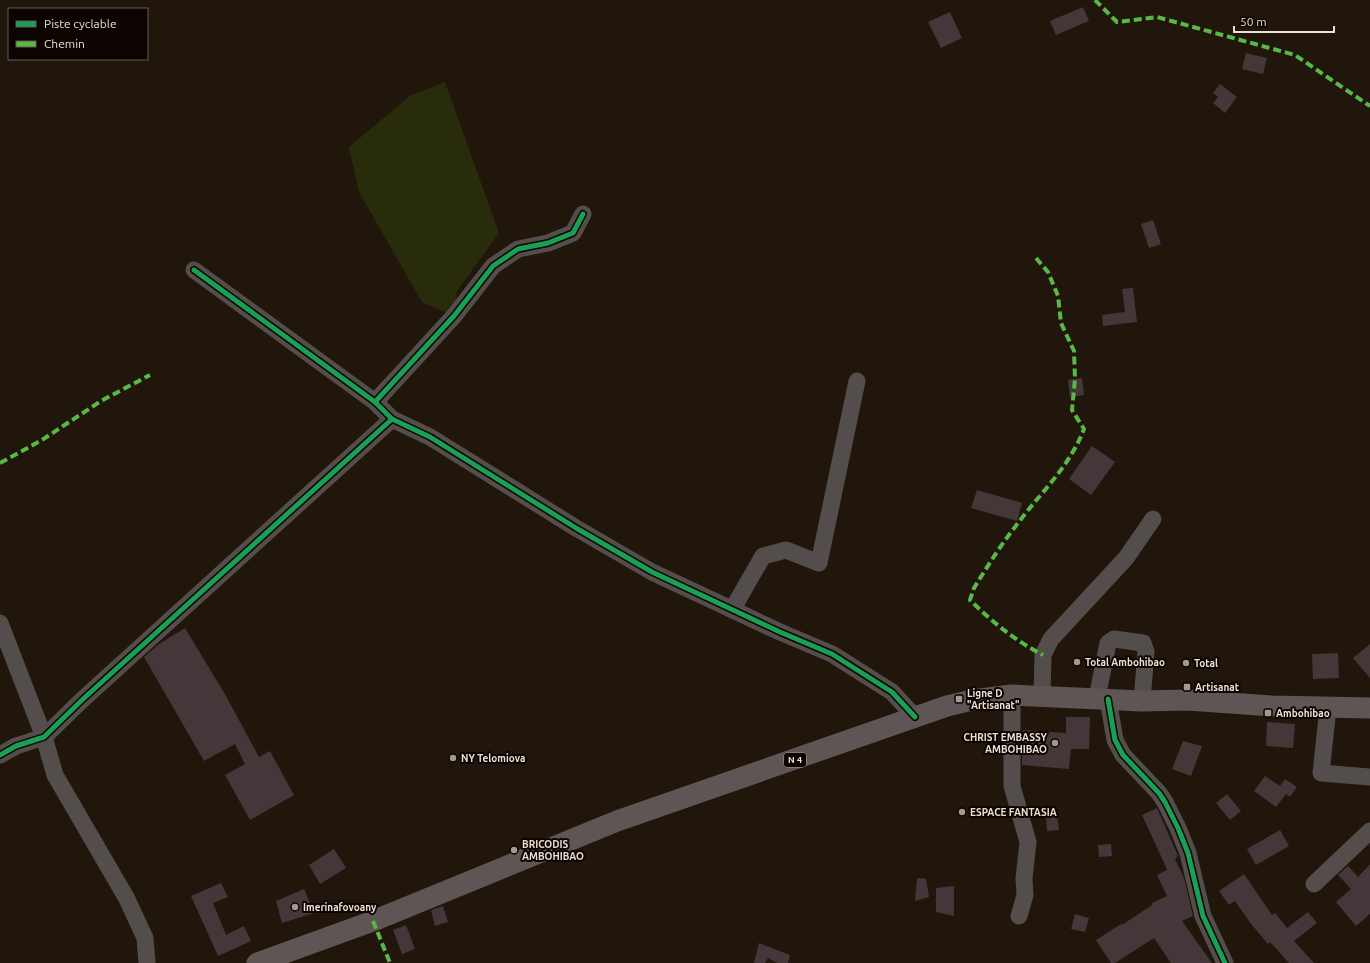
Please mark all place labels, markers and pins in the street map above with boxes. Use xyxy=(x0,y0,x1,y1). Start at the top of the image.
marker: Total Ambohibao xyxy=(1072,657,1082,667)
place label: Total Ambohibao xyxy=(1085,657,1165,668)
marker: Total xyxy=(1181,658,1191,668)
place label: Total xyxy=(1194,658,1218,669)
marker: Artisanat xyxy=(1182,682,1192,692)
place label: Artisanat xyxy=(1195,682,1240,693)
place label: Ligne D "Artisanat" xyxy=(967,688,1019,711)
marker: Ligne D "Artisanat" xyxy=(954,694,964,704)
marker: Ambohibao xyxy=(1263,708,1273,718)
place label: Ambohibao xyxy=(1276,708,1330,719)
place label: CHRIST EMBASSY AMBOHIBAO xyxy=(964,732,1048,755)
marker: CHRIST EMBASSY AMBOHIBAO xyxy=(1050,738,1060,748)
marker: NY Telomiova xyxy=(448,753,458,763)
place label: NY Telomiova xyxy=(461,753,525,764)
marker: ESPACE FANTASIA xyxy=(957,807,967,817)
place label: ESPACE FANTASIA xyxy=(970,807,1057,818)
place label: BRICODIS AMBOHIBAO xyxy=(522,839,584,862)
marker: BRICODIS AMBOHIBAO xyxy=(509,845,519,855)
marker: Imerinafovoany xyxy=(290,902,300,912)
place label: Imerinafovoany xyxy=(303,902,377,913)

